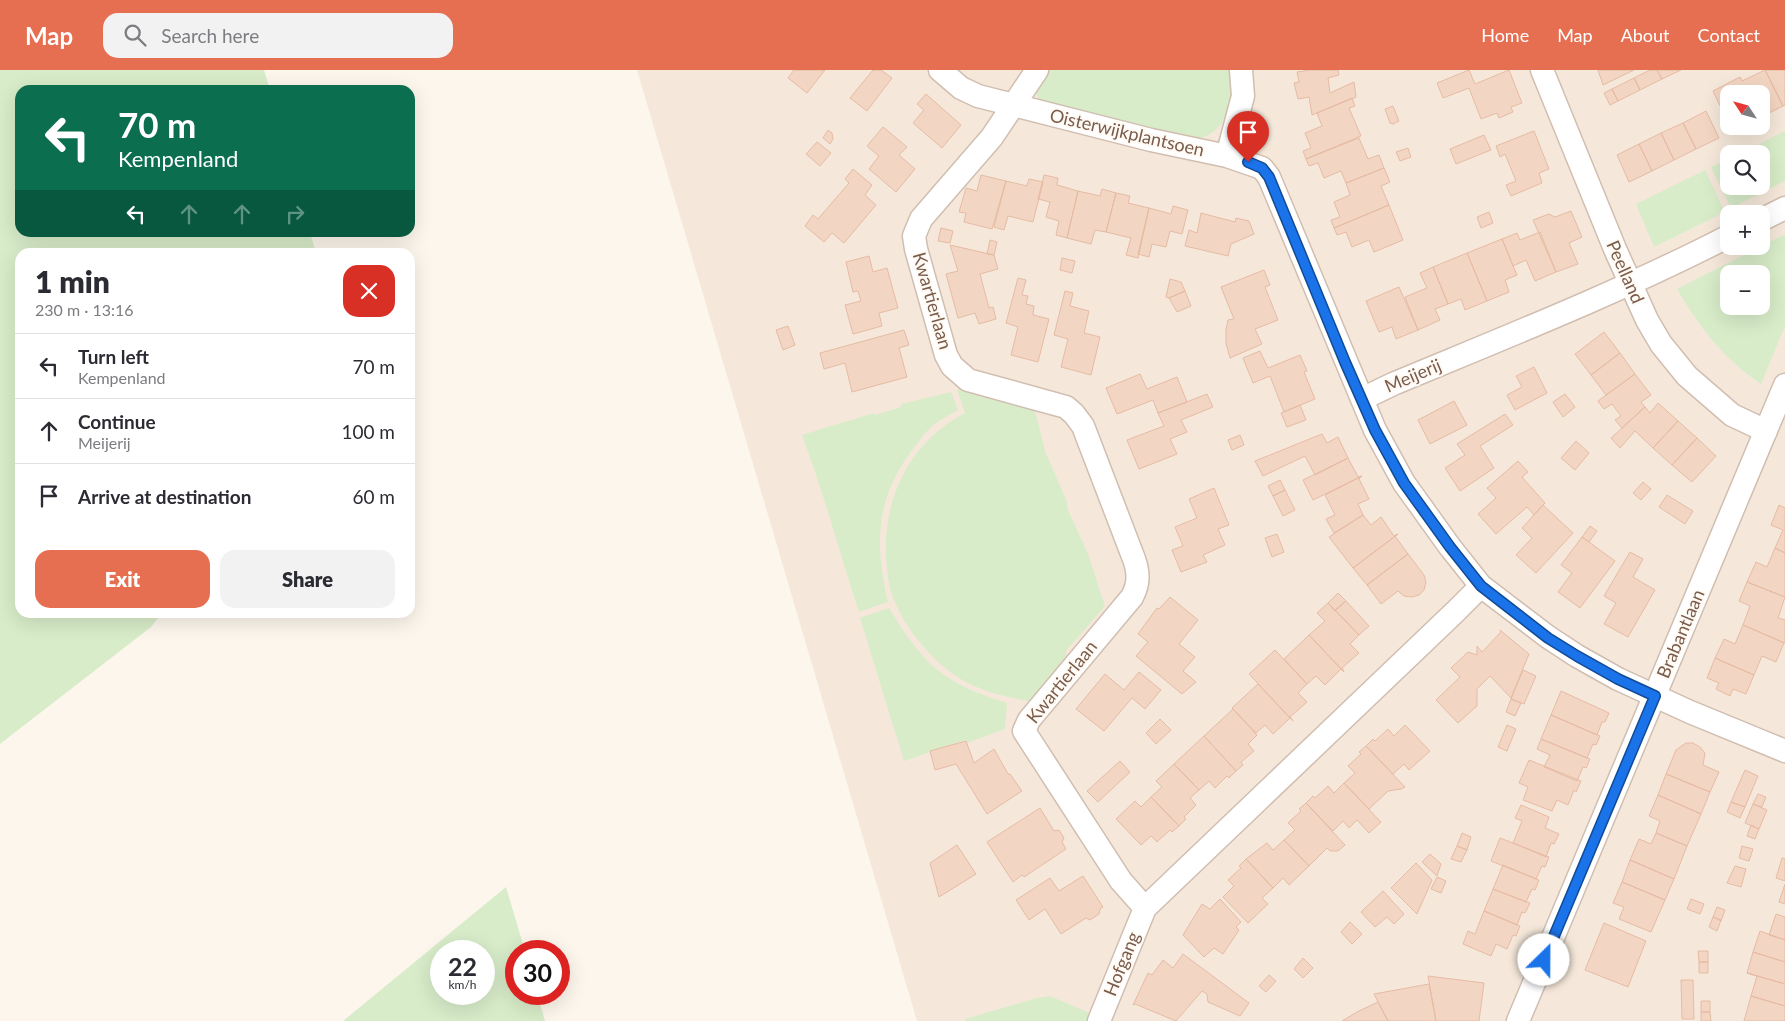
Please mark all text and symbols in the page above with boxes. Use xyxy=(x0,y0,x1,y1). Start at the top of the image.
search box xyxy=(103,13,453,58)
text: Map xyxy=(25,21,73,50)
icon: search xyxy=(121,21,149,49)
text: Search here xyxy=(161,24,259,47)
text: Home xyxy=(1481,24,1529,46)
text: Map xyxy=(1557,24,1593,46)
text: About xyxy=(1621,24,1670,46)
text: Contact xyxy=(1698,24,1760,46)
north arrow xyxy=(1720,85,1770,135)
map controls xyxy=(1720,85,1770,315)
text: 70 m xyxy=(118,103,196,145)
street label: Oisterwijkplantsoen xyxy=(1048,104,1207,161)
icon: left xyxy=(35,105,100,170)
pin xyxy=(1227,111,1269,162)
icon: arrive xyxy=(1234,118,1262,146)
text: Kempenland xyxy=(118,145,238,172)
button: search xyxy=(1720,145,1770,195)
icon: left xyxy=(122,200,150,228)
icon: ahead xyxy=(175,200,203,228)
icon: ahead xyxy=(228,200,256,228)
icon: right xyxy=(281,200,309,228)
button: + xyxy=(1720,205,1770,255)
street label: Peelland xyxy=(1602,237,1650,307)
street label: Kwartierlaan xyxy=(909,250,957,352)
text: 1 min xyxy=(35,263,110,299)
button: close xyxy=(343,265,395,317)
button: − xyxy=(1720,265,1770,315)
text: 230 m · 13:16 xyxy=(35,300,134,319)
text: Turn left xyxy=(78,345,149,368)
icon: left xyxy=(35,352,63,380)
street label: Meijerij xyxy=(1381,353,1444,397)
text: 70 m xyxy=(352,355,395,378)
text: Kempenland xyxy=(78,368,166,387)
text: Continue xyxy=(78,410,156,433)
icon: ahead xyxy=(35,417,63,445)
text: 100 m xyxy=(341,420,395,443)
text: Meijerij xyxy=(78,433,131,452)
icon: arrive xyxy=(35,482,63,510)
text: Arrive at destination xyxy=(78,485,251,508)
text: 60 m xyxy=(352,485,395,508)
button: Exit xyxy=(35,550,210,608)
button: Share xyxy=(220,550,395,608)
street label: Brabantlaan xyxy=(1652,586,1709,681)
street label: Kwartierlaan xyxy=(1021,636,1101,727)
street label: Hofgang xyxy=(1098,928,1144,999)
position arrow xyxy=(1517,933,1569,985)
speed limit sign: 30 xyxy=(505,940,570,1005)
text: 22 xyxy=(448,951,477,981)
text: km/h xyxy=(448,977,477,992)

